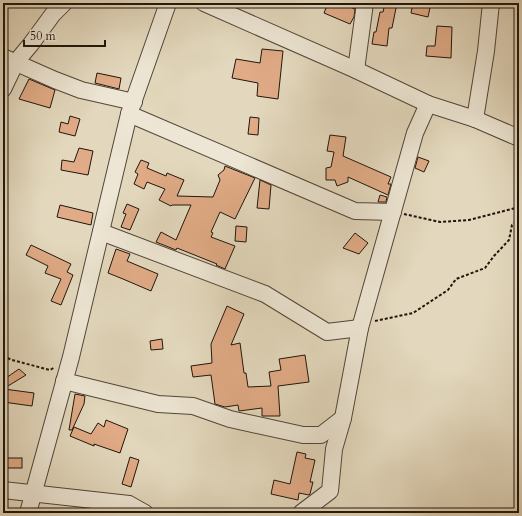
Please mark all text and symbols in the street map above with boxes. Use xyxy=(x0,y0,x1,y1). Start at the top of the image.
scale bar xyxy=(24,22,105,48)
text: 50 m xyxy=(30,28,57,44)

